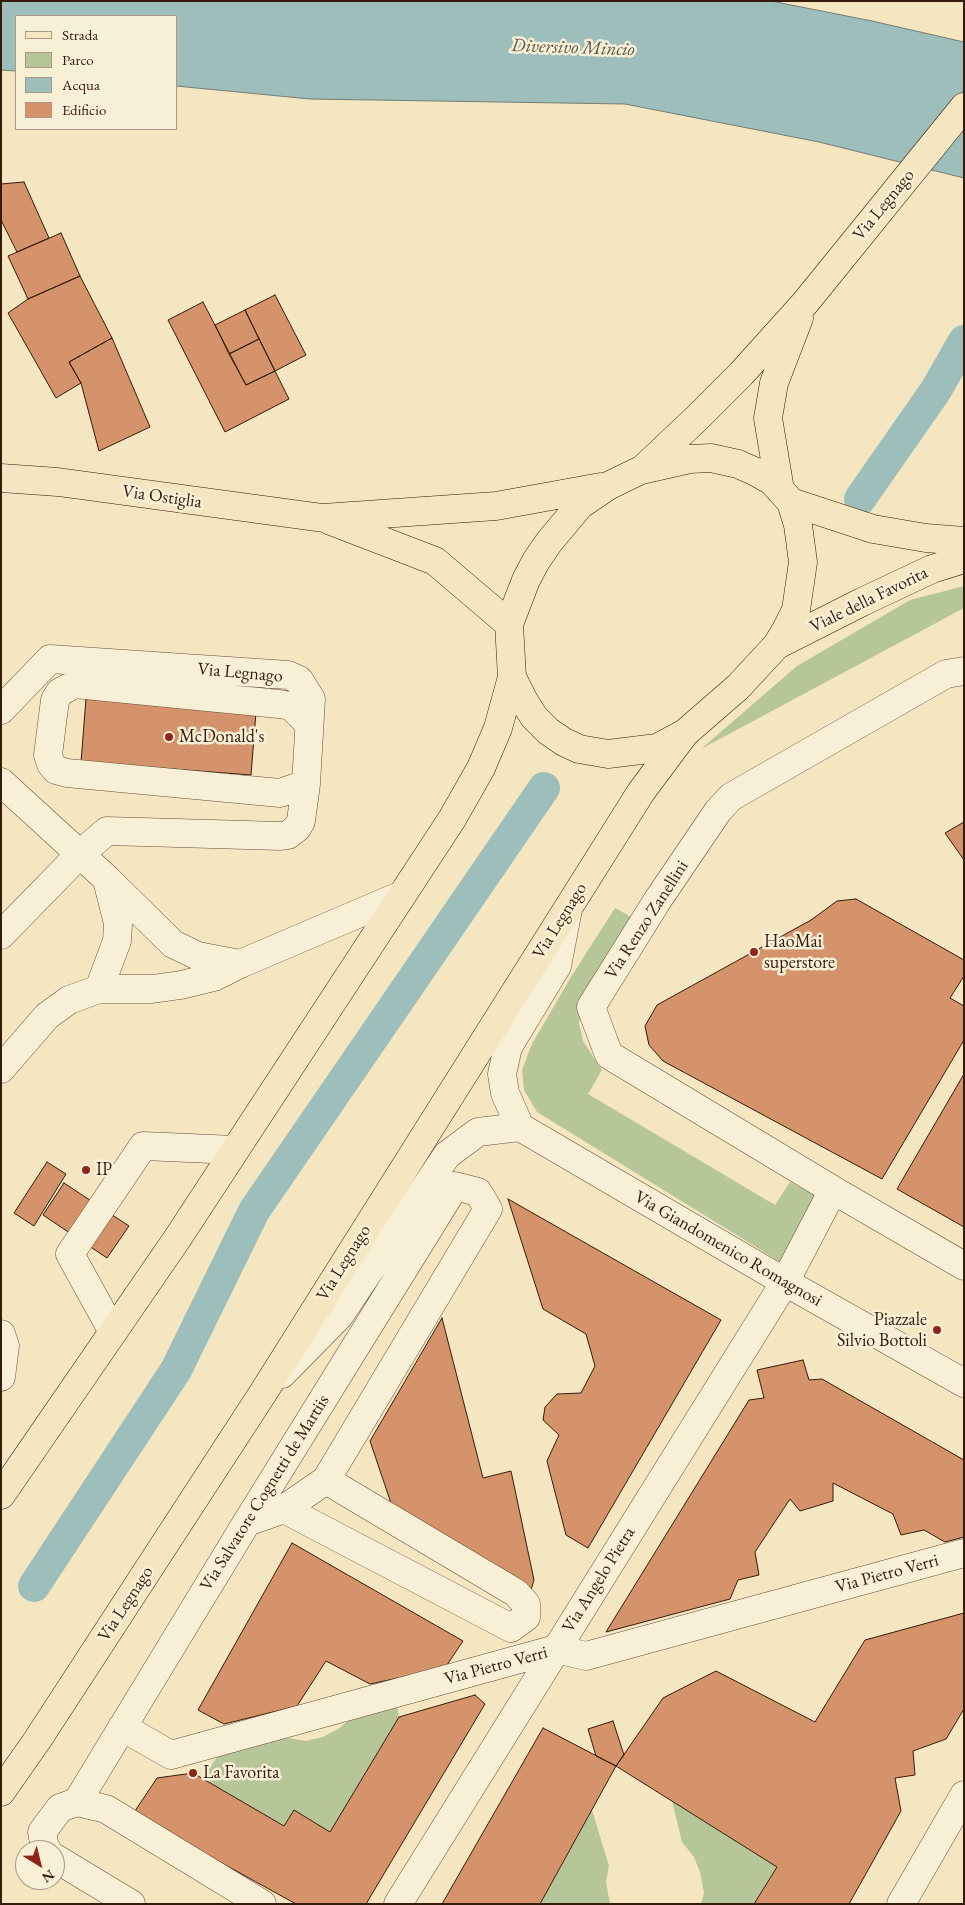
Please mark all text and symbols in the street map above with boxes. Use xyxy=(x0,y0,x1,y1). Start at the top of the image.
legend xyxy=(15,15,178,130)
text: Strada xyxy=(62,25,98,44)
water label: Diversivo Mincio xyxy=(511,34,635,62)
text: Parco xyxy=(62,50,94,69)
text: Acqua xyxy=(62,75,100,94)
text: Edificio xyxy=(62,100,106,119)
street label: Via Legnago xyxy=(849,165,919,245)
street label: Via Ostiglia xyxy=(121,481,203,513)
street label: Viale della Favorita xyxy=(806,562,932,638)
street label: Via Legnago xyxy=(196,659,284,687)
place label: McDonald's xyxy=(179,726,264,748)
marker: McDonald's xyxy=(163,731,175,743)
street label: Via Renzo Zanellini xyxy=(601,857,693,983)
street label: Via Legnago xyxy=(528,879,592,963)
place label: HaoMai superstore xyxy=(764,931,835,974)
marker: HaoMai superstore xyxy=(748,946,760,958)
place label: IP xyxy=(96,1159,112,1181)
marker: IP xyxy=(80,1164,92,1176)
street label: Via Giandomenico Romagnosi xyxy=(630,1186,826,1312)
street label: Via Legnago xyxy=(312,1221,376,1305)
place label: Piazzale Silvio Bottoli xyxy=(837,1309,927,1352)
marker: Piazzale Silvio Bottoli xyxy=(931,1324,943,1336)
street label: Via Salvatore Cognetti de Martiis xyxy=(196,1391,334,1595)
street label: Via Angelo Pietra xyxy=(558,1523,640,1637)
street label: Via Pietro Verri xyxy=(833,1550,941,1598)
street label: Via Legnago xyxy=(94,1562,158,1646)
street label: Via Pietro Verri xyxy=(442,1642,550,1690)
place label: La Favorita xyxy=(203,1762,279,1784)
marker: La Favorita xyxy=(187,1767,199,1779)
north arrow xyxy=(15,1840,65,1890)
text: N xyxy=(38,1866,58,1887)

